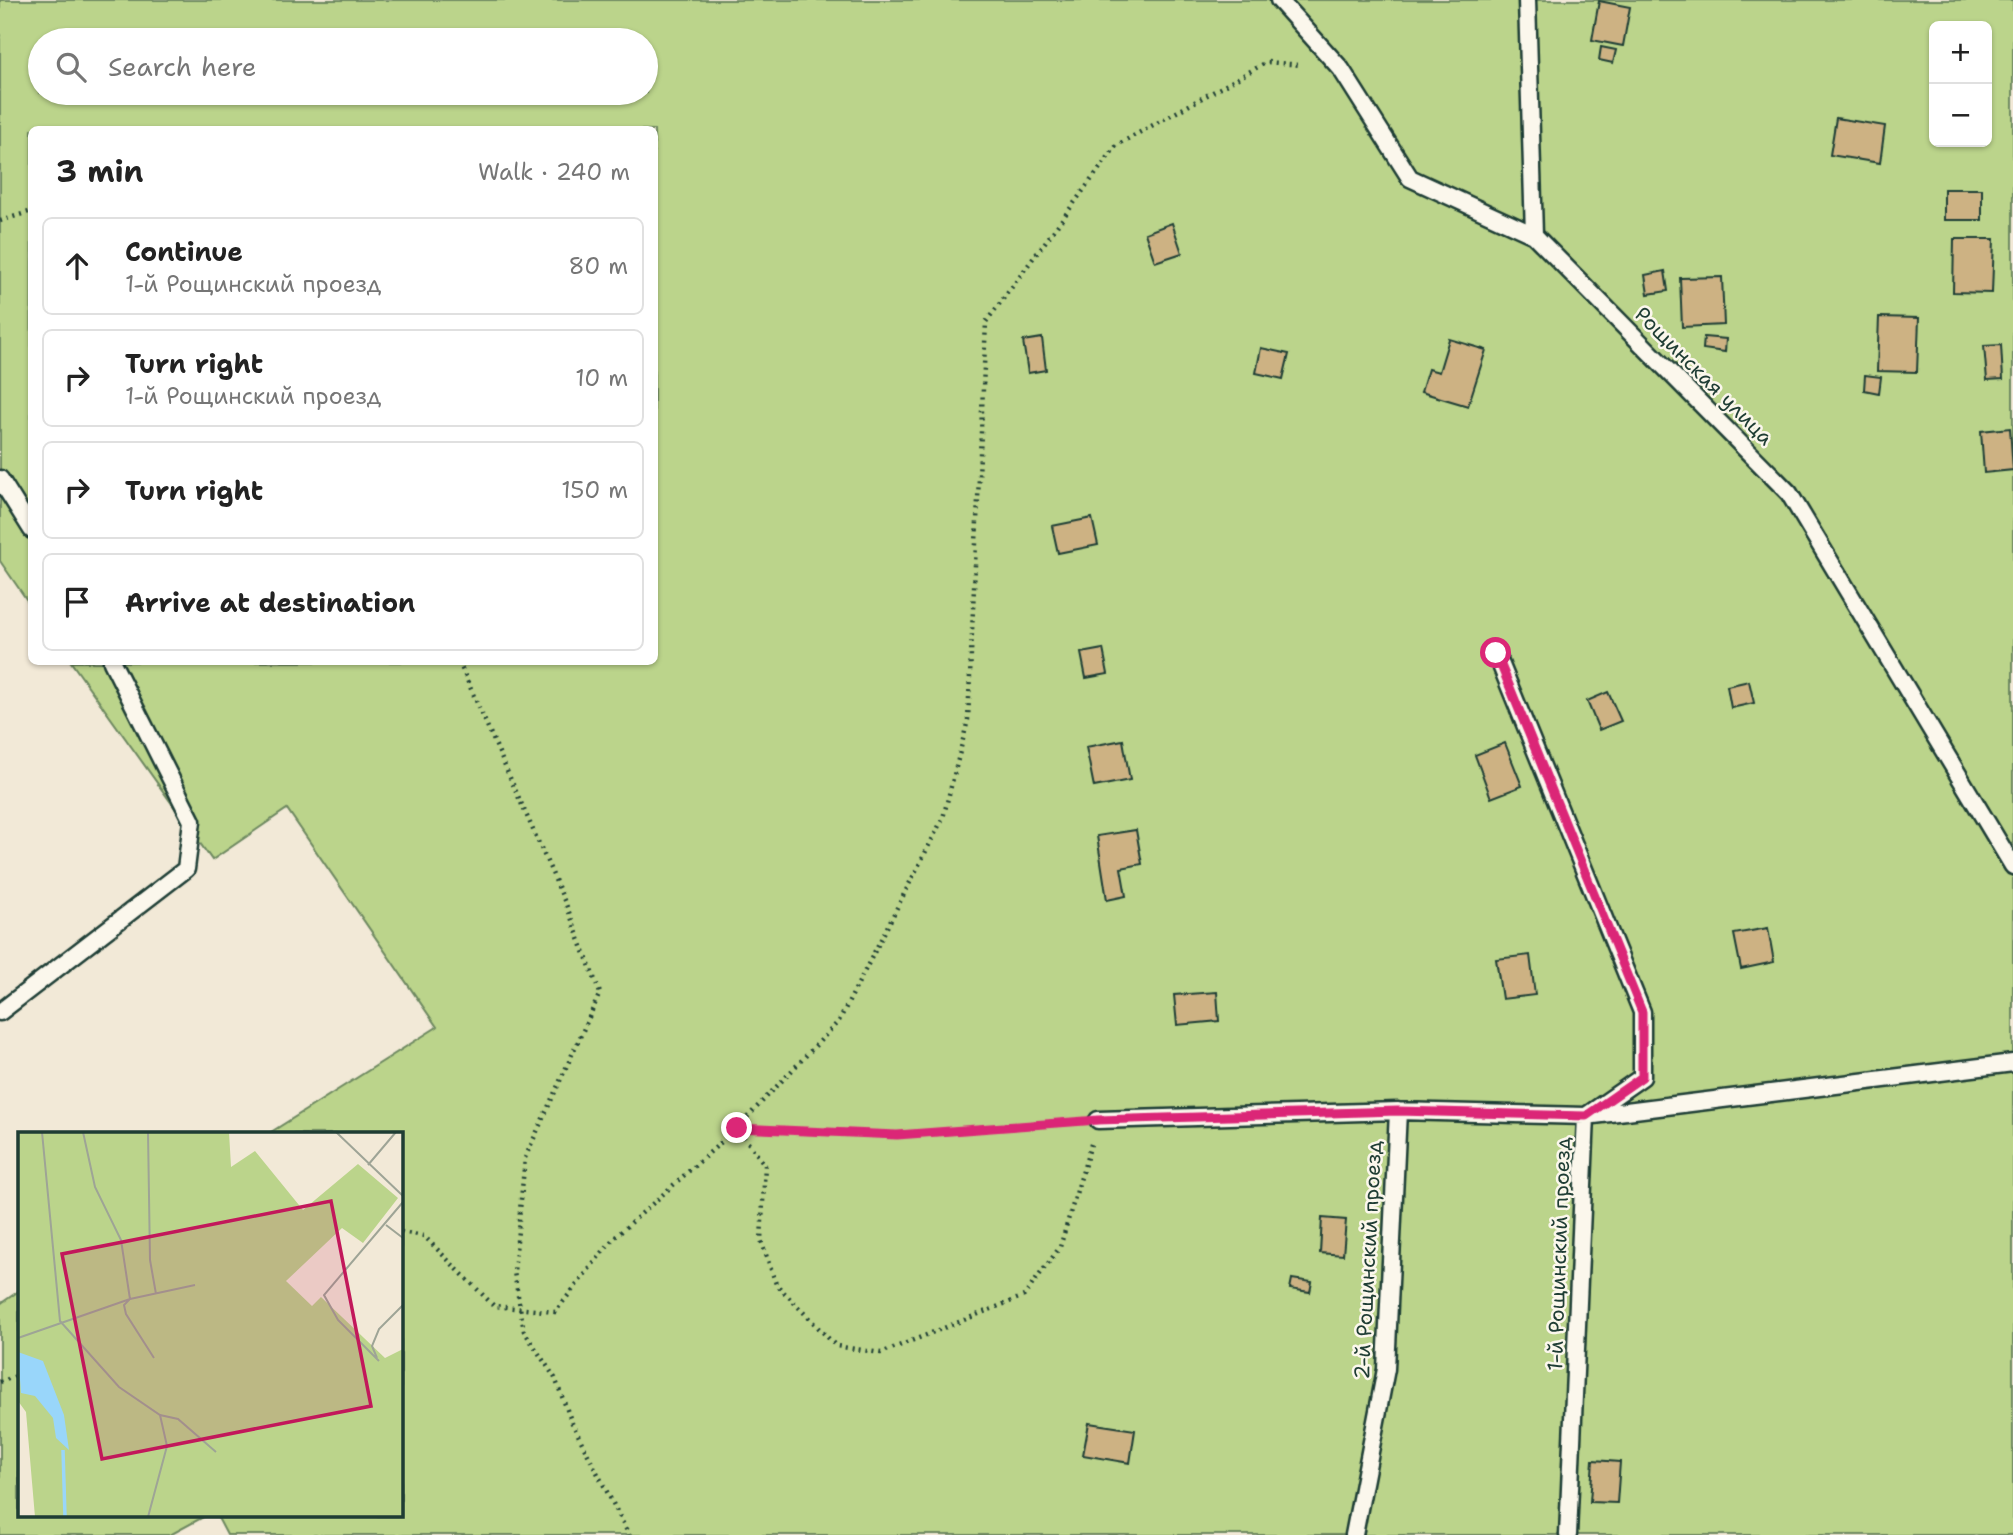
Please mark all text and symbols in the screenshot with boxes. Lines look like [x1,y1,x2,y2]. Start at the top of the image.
map controls [1929,21,1992,147]
button: + [1929,21,1992,84]
search box [28,28,658,105]
icon: search [52,48,90,86]
text: Search here [108,49,257,84]
button: − [1929,84,1992,147]
text: 3 min [56,151,143,192]
text: Walk · 240 m [478,157,630,187]
text: Continue [125,234,243,269]
icon: ahead [58,247,96,285]
text: 80 m [569,251,628,281]
text: 1-й Рощинский проезд [125,269,381,299]
street label: Рощинская улица [1629,301,1779,451]
text: Turn right [125,346,263,381]
icon: right [58,359,96,397]
text: 10 m [575,363,628,393]
text: 1-й Рощинский проезд [125,381,381,411]
icon: right [58,471,96,509]
text: Turn right [125,473,263,508]
text: 150 m [561,475,628,505]
icon: arrive [58,583,96,621]
text: Arrive at destination [125,585,415,620]
route start [1480,637,1511,668]
route end [721,1112,752,1143]
inset map [18,1132,402,1518]
street label: 1-й Рощинский проезд [1541,1137,1577,1371]
street label: 2-й Рощинский проезд [1348,1140,1388,1380]

